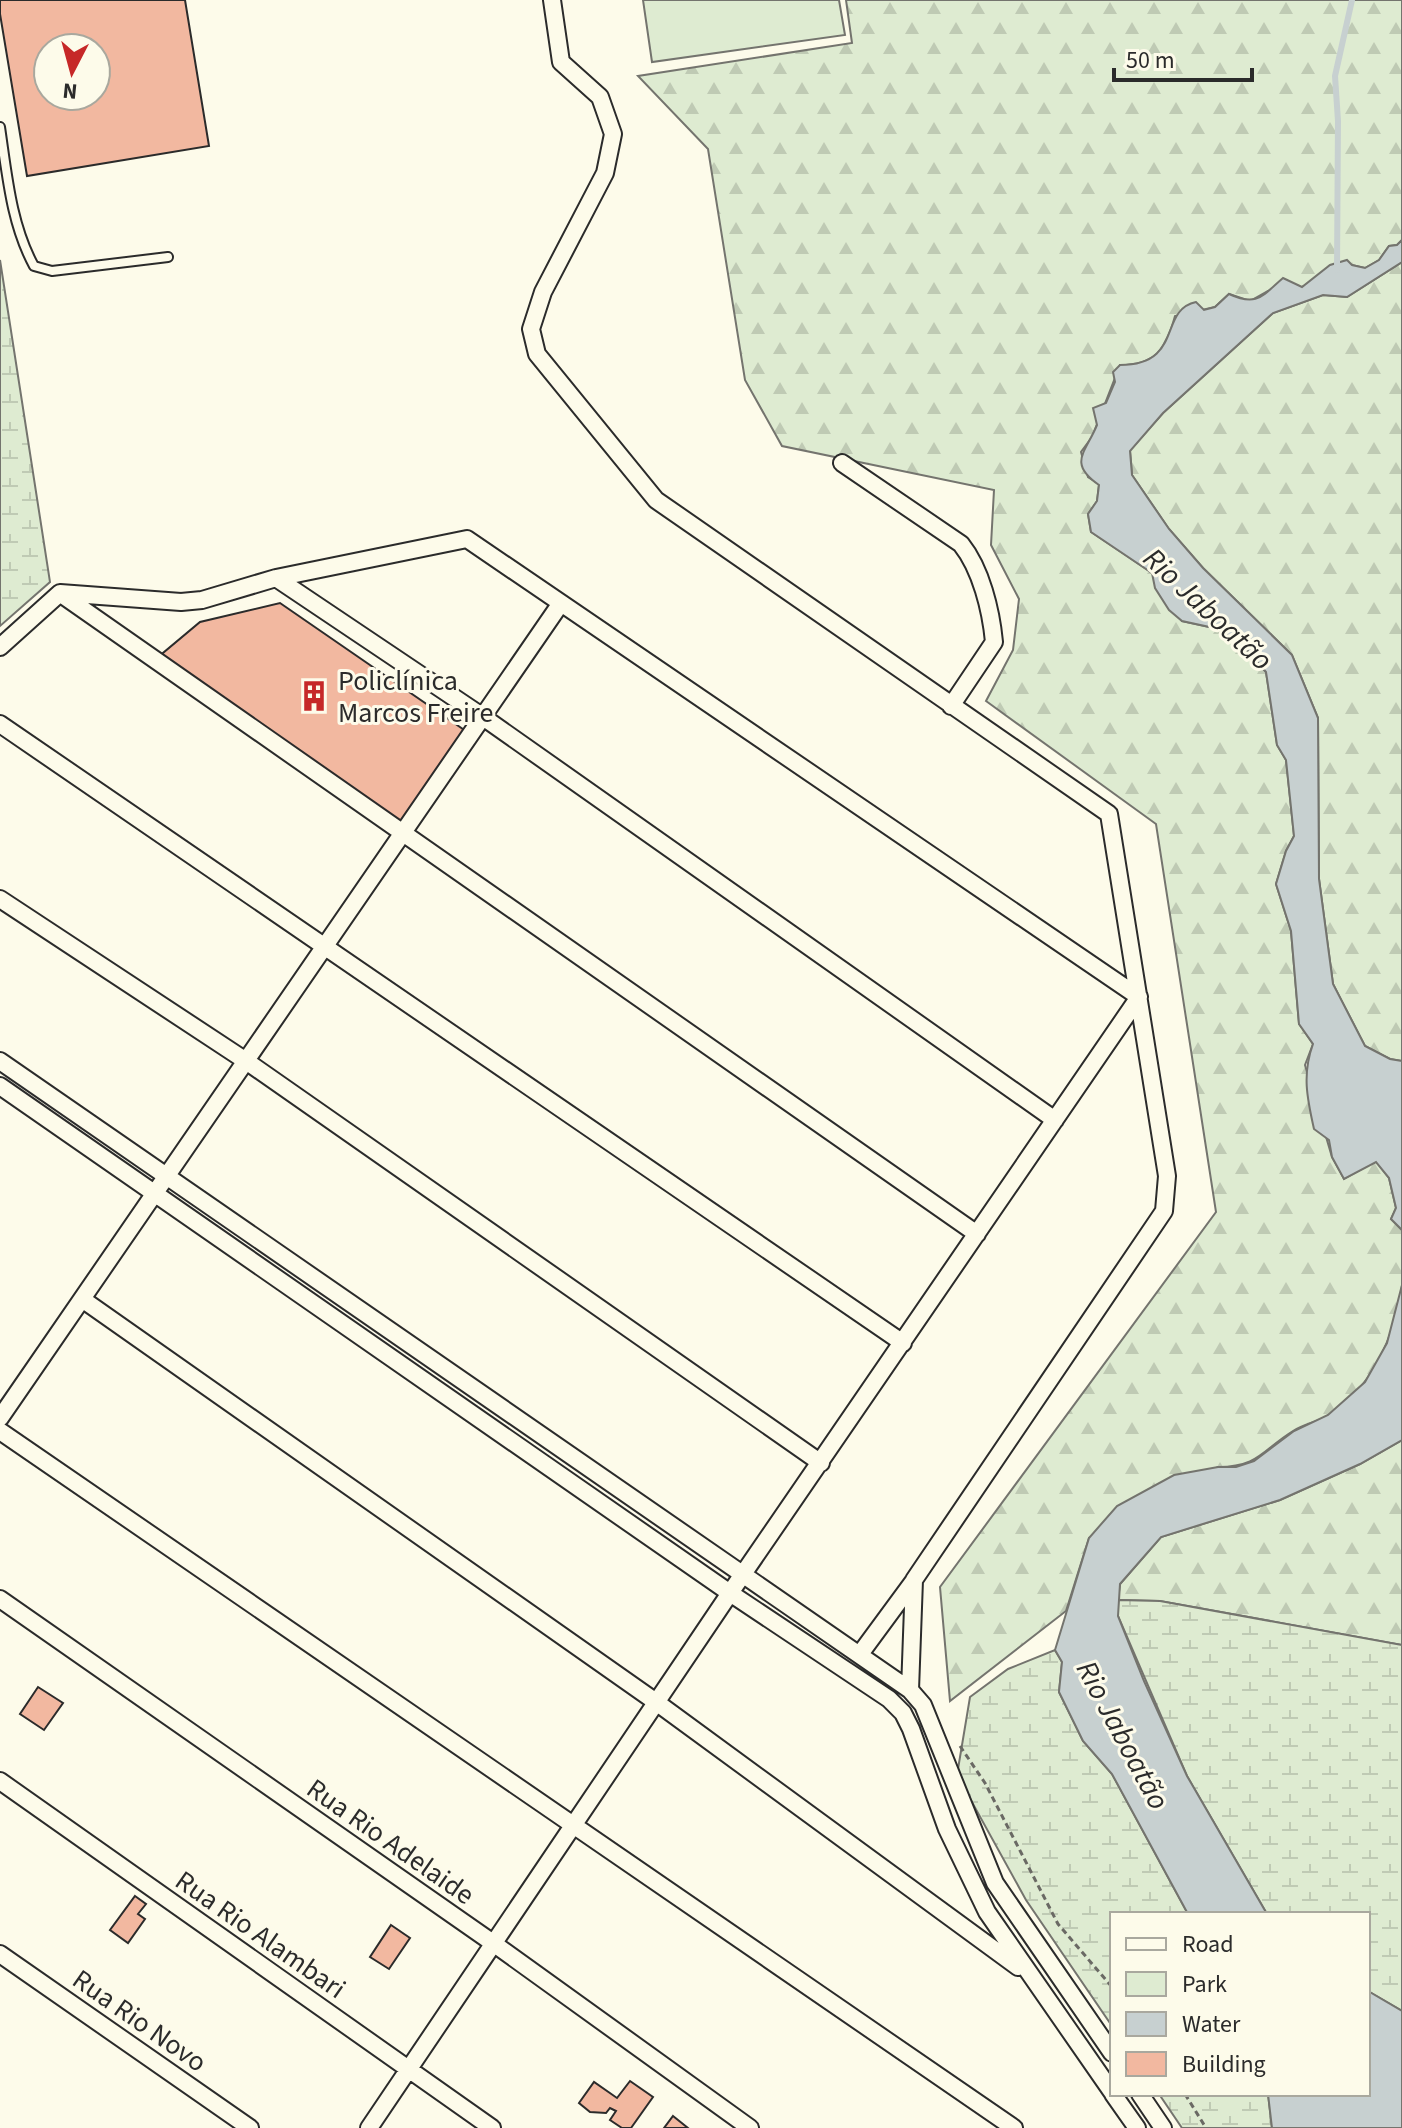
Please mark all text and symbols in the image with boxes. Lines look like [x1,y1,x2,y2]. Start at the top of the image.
north arrow [32,32,112,112]
scale bar [1114,32,1252,82]
text: 50 m [1126,43,1175,78]
text: N [61,74,79,108]
water label: Rio Jaboatão [1133,538,1282,681]
place label: Policlínica Marcos Freire [338,661,493,733]
building icon: Policlínica Marcos Freire [297,679,331,713]
water label: Rio Jaboatão [1065,1653,1180,1817]
street label: Rua Rio Adelaide [298,1769,482,1915]
street label: Rua Rio Alambari [167,1861,354,2009]
legend [1110,1912,1370,2096]
text: Road [1182,1927,1234,1962]
street label: Rua Rio Novo [64,1960,215,2082]
text: Park [1182,1967,1227,2002]
text: Water [1182,2007,1241,2042]
text: Building [1182,2047,1266,2082]

